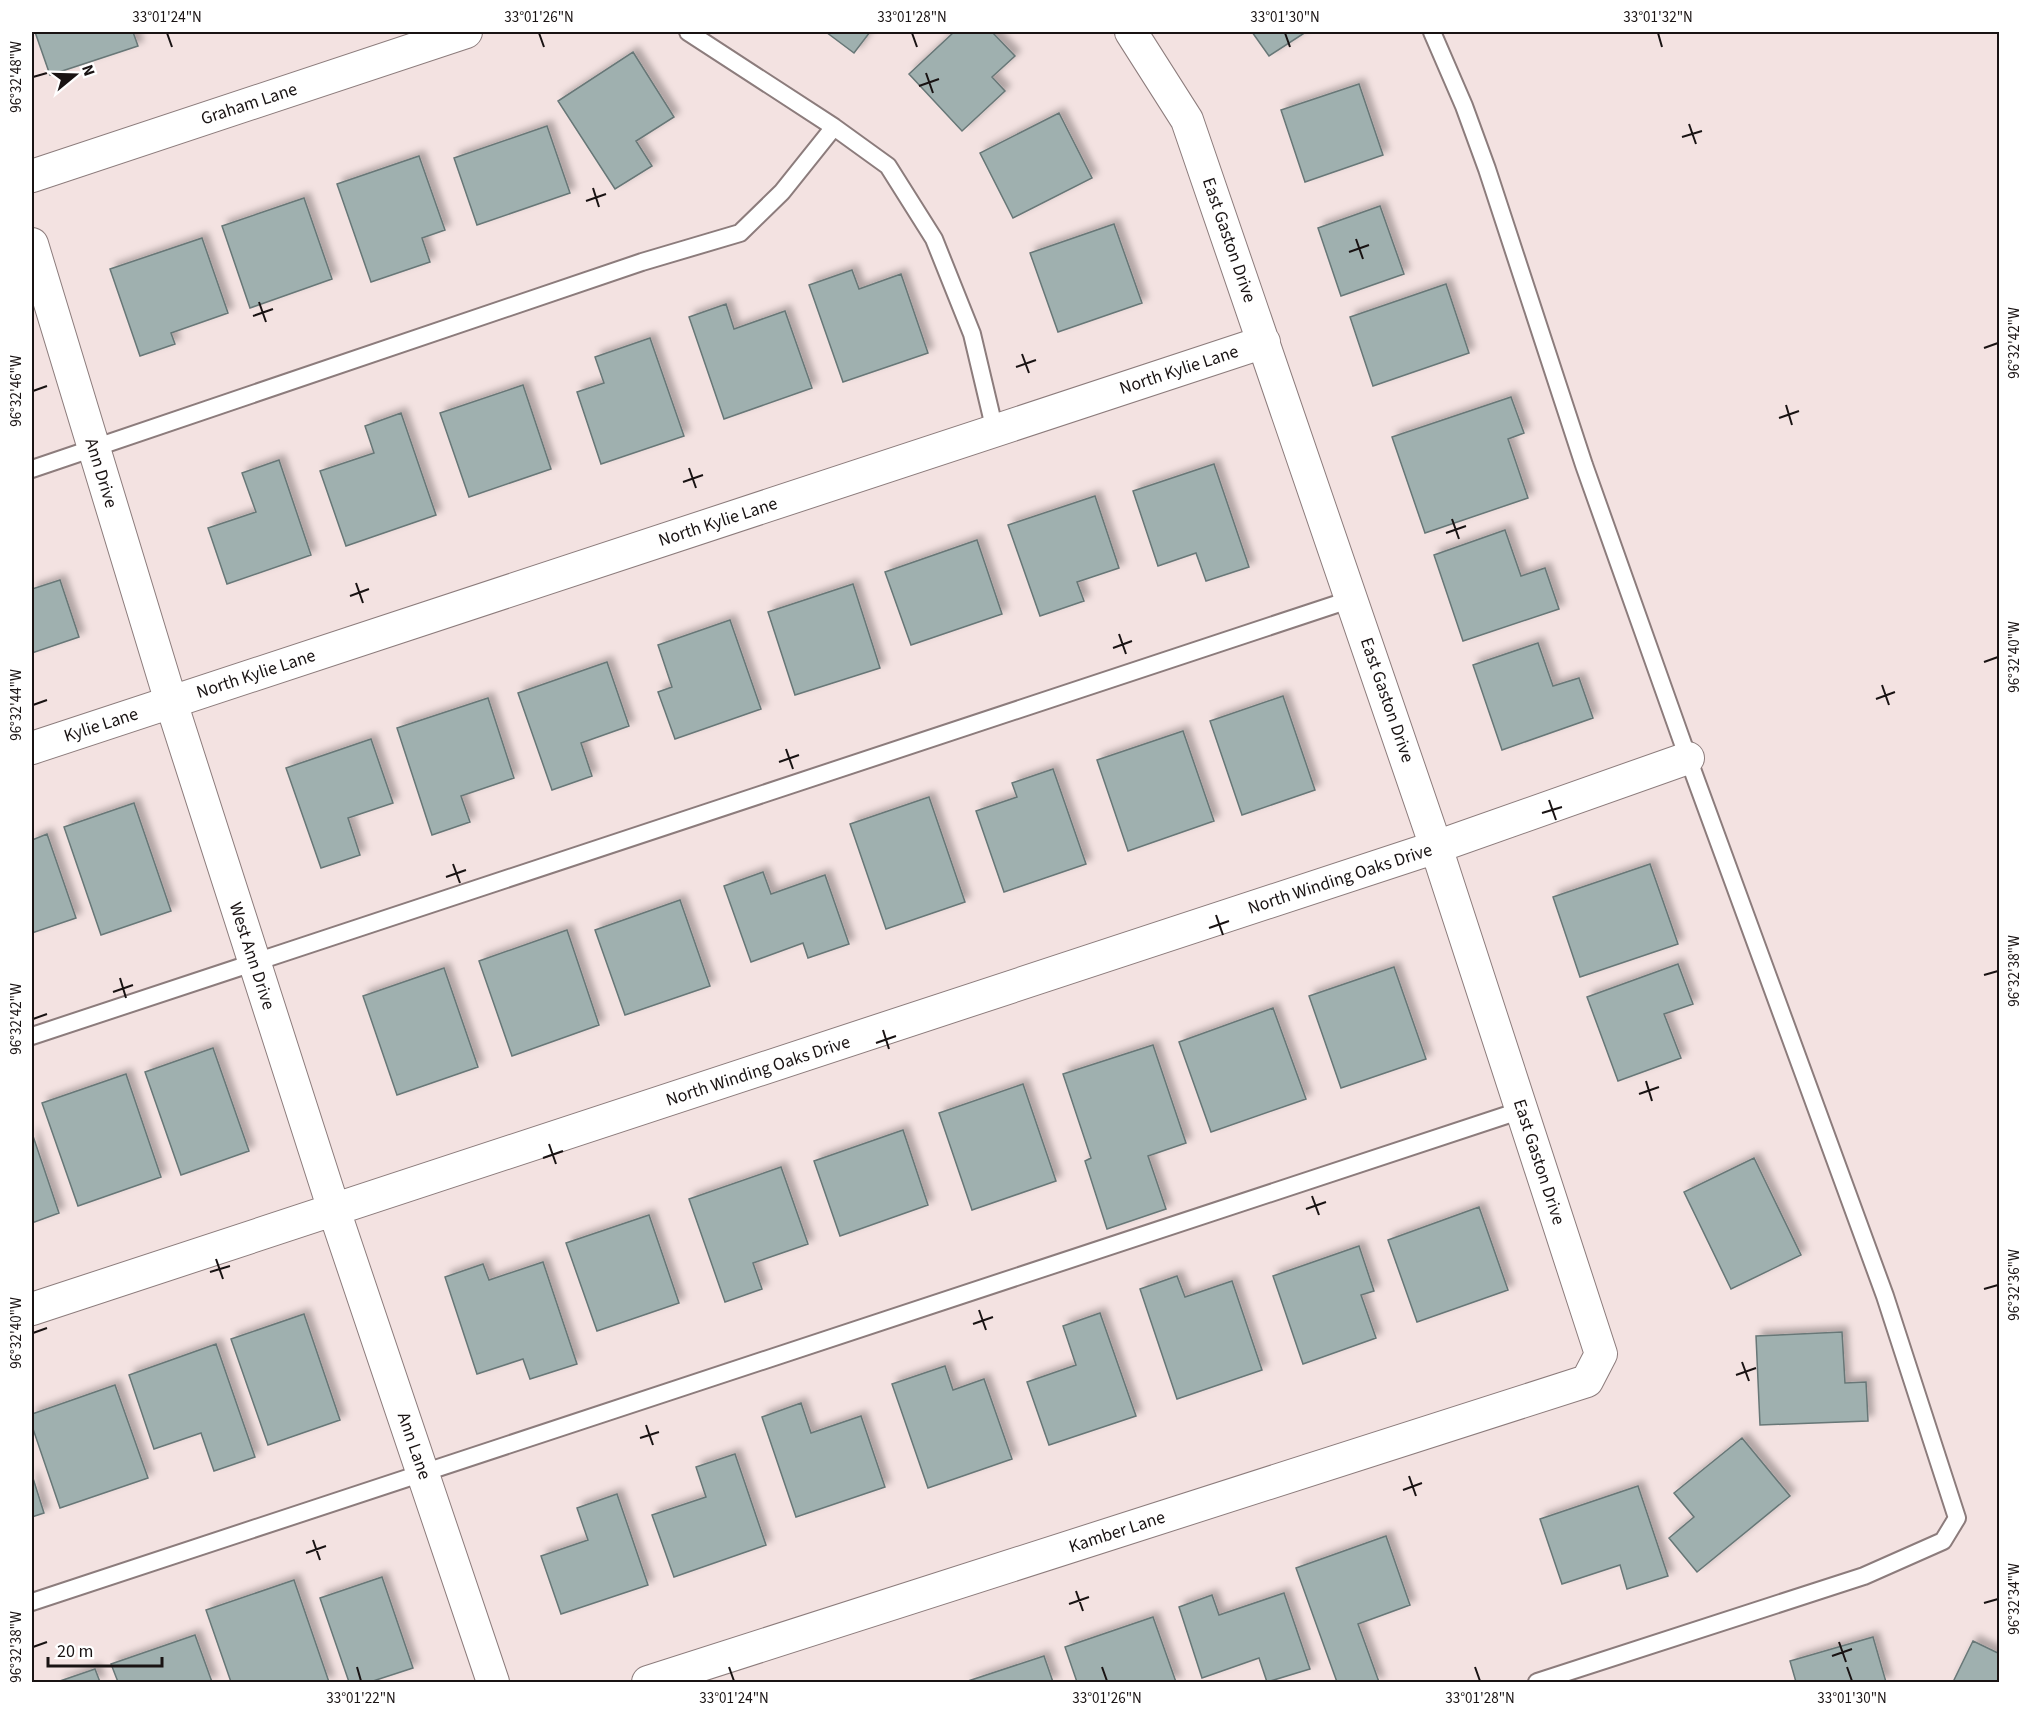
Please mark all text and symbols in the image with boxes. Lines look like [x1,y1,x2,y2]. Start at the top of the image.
text: 33°01'24"N [132,7,202,28]
text: 33°01'26"N [504,7,574,28]
text: 33°01'28"N [877,7,947,28]
text: 33°01'30"N [1250,7,1320,28]
text: 33°01'32"N [1623,7,1693,28]
text: 96°32'48"W [6,41,27,113]
north arrow [45,45,105,105]
text: N [76,62,100,79]
street label: Graham Lane [198,77,300,131]
street label: East Gaston Drive [1196,174,1262,306]
text: 96°32'42"W [2004,307,2025,379]
street label: North Kylie Lane [1116,339,1242,401]
text: 96°32'46"W [6,355,27,427]
street label: Ann Drive [79,435,124,511]
street label: North Kylie Lane [655,491,781,553]
text: 96°32'40"W [2004,621,2025,693]
street label: East Gaston Drive [1354,634,1420,766]
street label: North Kylie Lane [193,643,319,705]
text: 96°32'44"W [6,669,27,741]
street label: Kylie Lane [61,701,141,749]
street label: North Winding Oaks Drive [1245,837,1435,921]
street label: West Ann Drive [223,899,281,1013]
text: 96°32'38"W [2004,935,2025,1007]
text: 96°32'42"W [6,983,27,1055]
street label: North Winding Oaks Drive [663,1029,853,1113]
street label: East Gaston Drive [1507,1096,1571,1228]
text: 96°32'36"W [2004,1249,2025,1321]
text: 96°32'40"W [6,1297,27,1369]
street label: Ann Lane [391,1409,437,1483]
street label: Kamber Lane [1066,1505,1168,1559]
text: 96°32'34"W [2004,1563,2025,1635]
text: 96°32'38"W [6,1611,27,1683]
scale bar [48,1630,162,1668]
text: 20 m [57,1639,93,1664]
text: 33°01'22"N [326,1688,396,1709]
text: 33°01'24"N [699,1688,769,1709]
text: 33°01'26"N [1072,1688,1142,1709]
text: 33°01'28"N [1445,1688,1515,1709]
text: 33°01'30"N [1817,1688,1887,1709]

